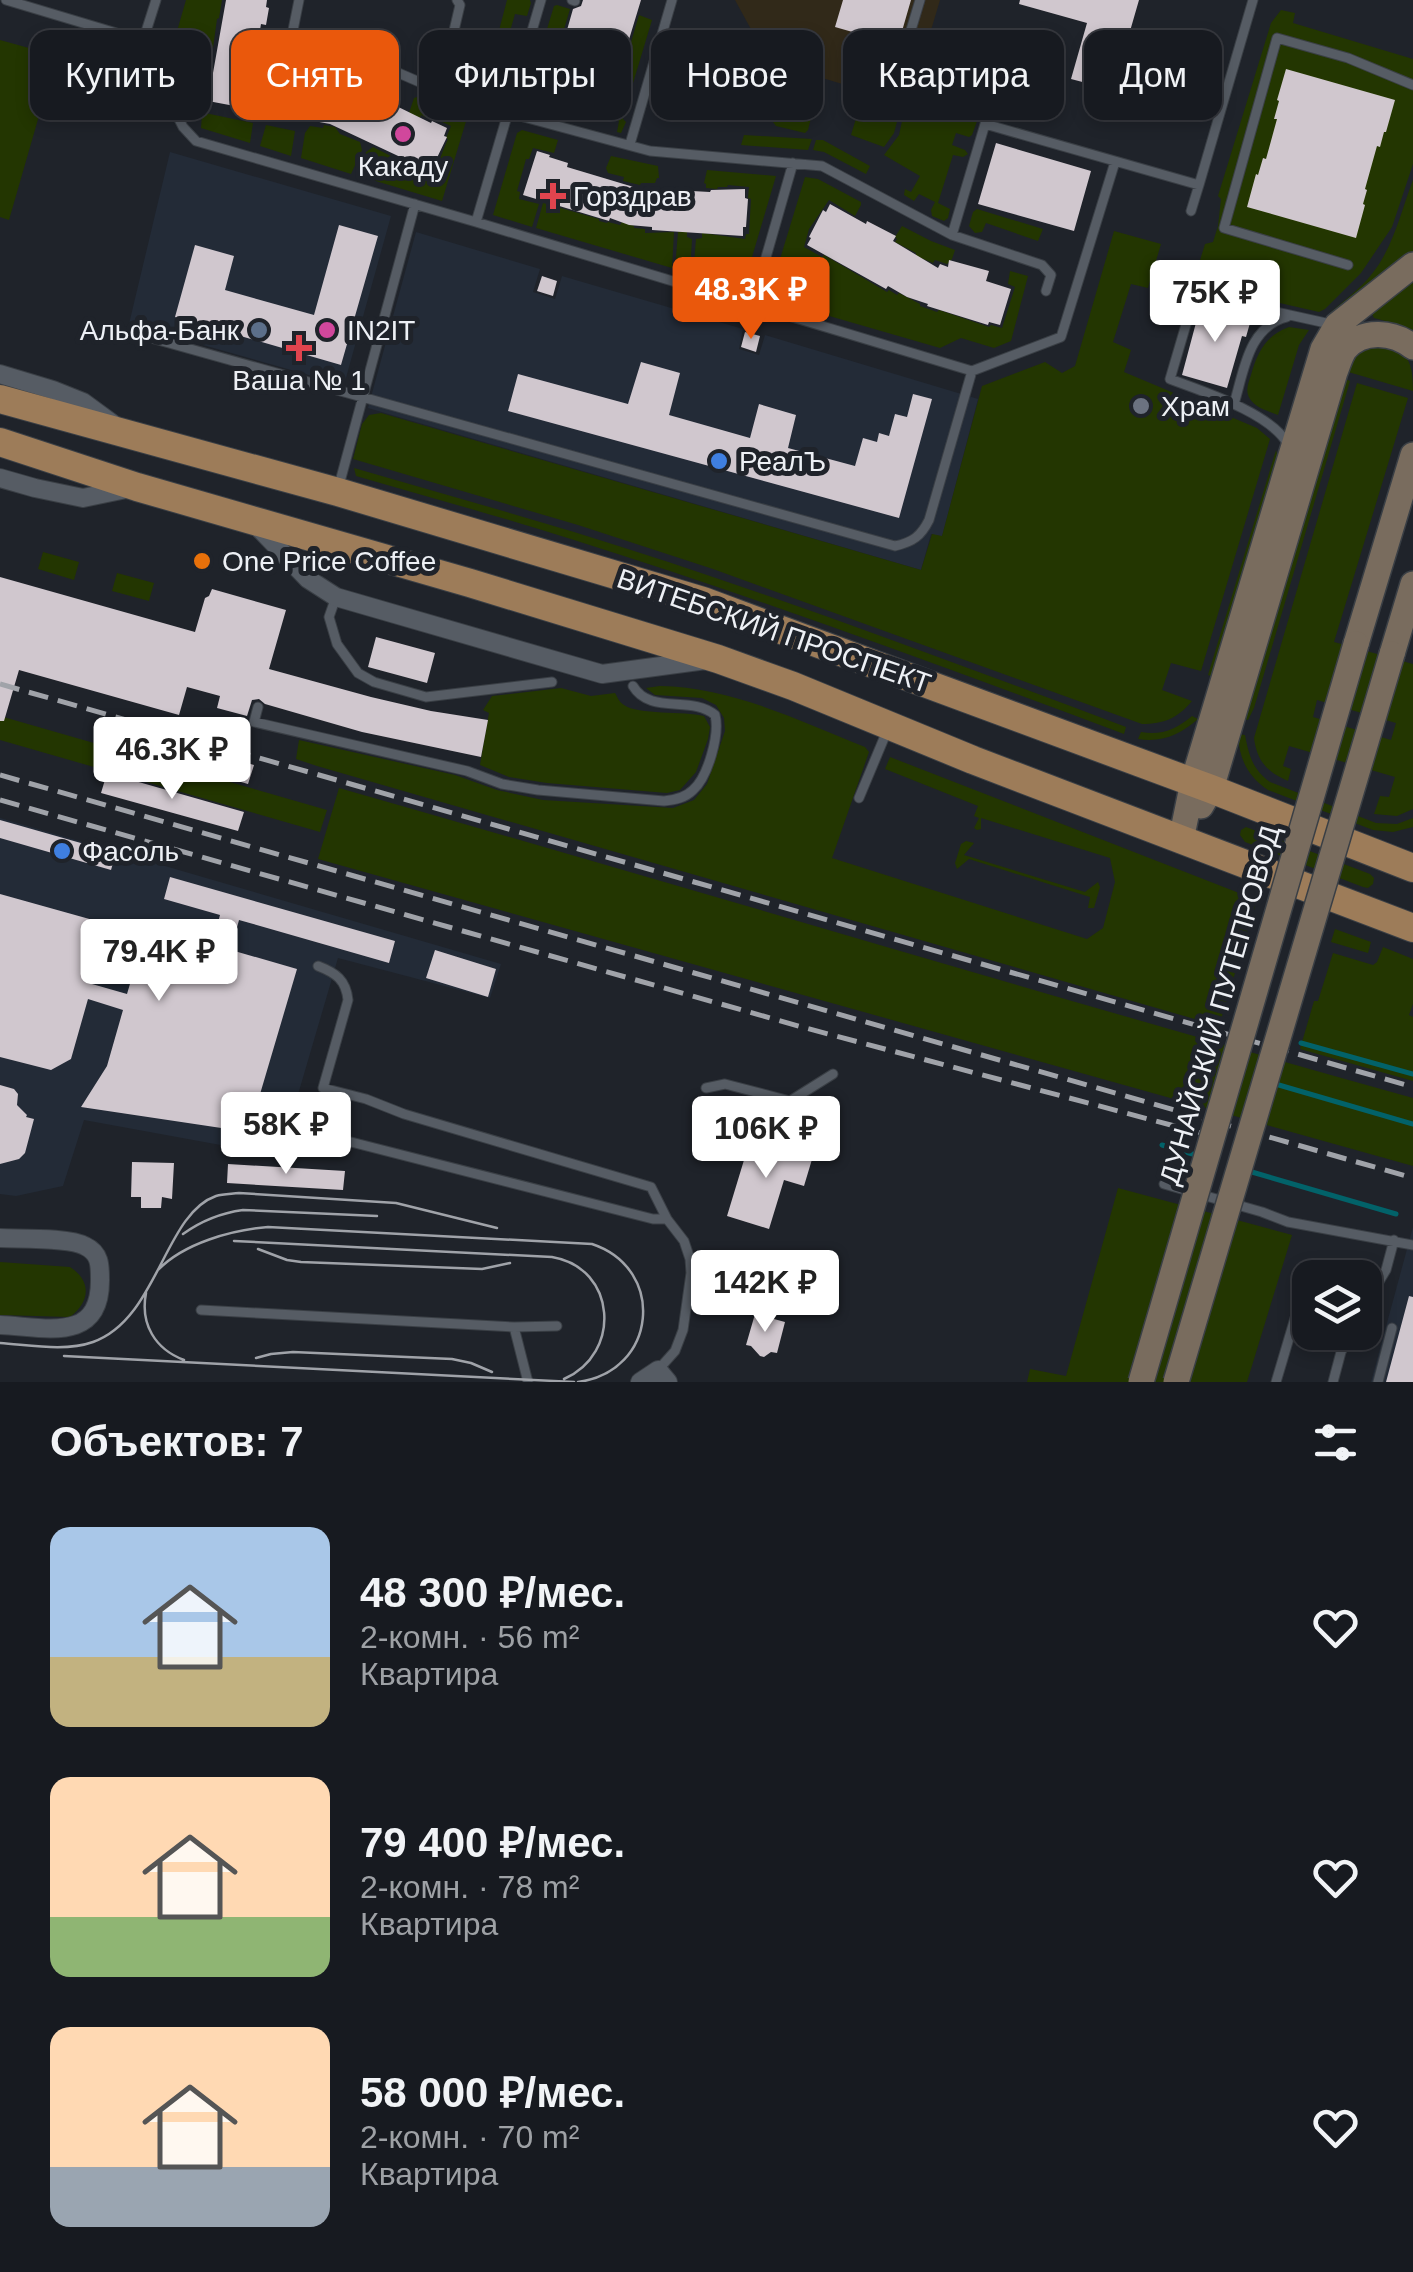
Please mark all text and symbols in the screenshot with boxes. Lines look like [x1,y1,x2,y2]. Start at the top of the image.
chip: Купить [30,30,211,120]
chip: Снять [231,30,399,120]
chip: Фильтры [419,30,631,120]
chip: Новое [651,30,823,120]
chip: Квартира [843,30,1064,120]
chip: Дом [1084,30,1222,120]
marker: Какаду [392,123,414,145]
place label: Какаду [358,151,448,182]
place label: Горздрав [573,181,692,212]
marker: Горздрав [542,185,564,207]
pin: 48.3K ₽ [659,257,843,342]
pin: 75K ₽ [1145,260,1285,345]
text: 48.3K ₽ [695,271,807,307]
text: 75K ₽ [1172,274,1258,310]
place label: Альфа-Банк [80,315,240,346]
place label: IN2IT [347,315,415,346]
marker: Альфа-Банк [248,319,270,341]
marker: IN2IT [316,319,338,341]
marker: Ваша № 1 [288,337,310,359]
place label: Ваша № 1 [232,365,366,396]
place label: Храм [1161,391,1230,422]
marker: Храм [1130,395,1152,417]
place label: РеалЪ [739,446,826,477]
marker: РеалЪ [708,450,730,472]
place label: One Price Coffee [222,546,436,577]
marker: One Price Coffee [191,550,213,572]
street label: ВИТЕБСКИЙ ПРОСПЕКТ [613,563,935,699]
pin: 46.3K ₽ [80,717,264,802]
text: 46.3K ₽ [116,731,228,767]
street label: ДУНАЙСКИЙ ПУТЕПРОВОД [1154,822,1286,1188]
place label: Фасоль [82,836,179,867]
marker: Фасоль [51,840,73,862]
pin: 79.4K ₽ [67,919,251,1004]
text: 79.4K ₽ [103,933,215,969]
pin: 58K ₽ [216,1092,356,1177]
pin: 106K ₽ [685,1096,847,1181]
text: 58K ₽ [243,1106,329,1142]
text: 106K ₽ [714,1110,818,1146]
pin: 142K ₽ [684,1250,846,1335]
map controls [1292,1260,1382,1350]
button: layers [1292,1260,1382,1350]
text: 142K ₽ [713,1264,817,1300]
icon: filters [1308,1415,1363,1470]
text: Объектов: 7 [50,1418,304,1465]
icon: home [130,1567,250,1687]
text: 48 300 ₽/мес. [360,1569,625,1616]
icon: heart [1308,1600,1363,1655]
text: 2-комн. · 56 m² [360,1619,579,1655]
text: Квартира [360,1656,498,1692]
icon: home [130,1817,250,1937]
text: 79 400 ₽/мес. [360,1819,625,1866]
icon: heart [1308,1850,1363,1905]
text: 2-комн. · 78 m² [360,1869,579,1905]
text: Квартира [360,1906,498,1942]
icon: home [130,2067,250,2187]
text: 58 000 ₽/мес. [360,2069,625,2116]
icon: heart [1308,2100,1363,2155]
text: 2-комн. · 70 m² [360,2119,579,2155]
text: Квартира [360,2156,498,2192]

